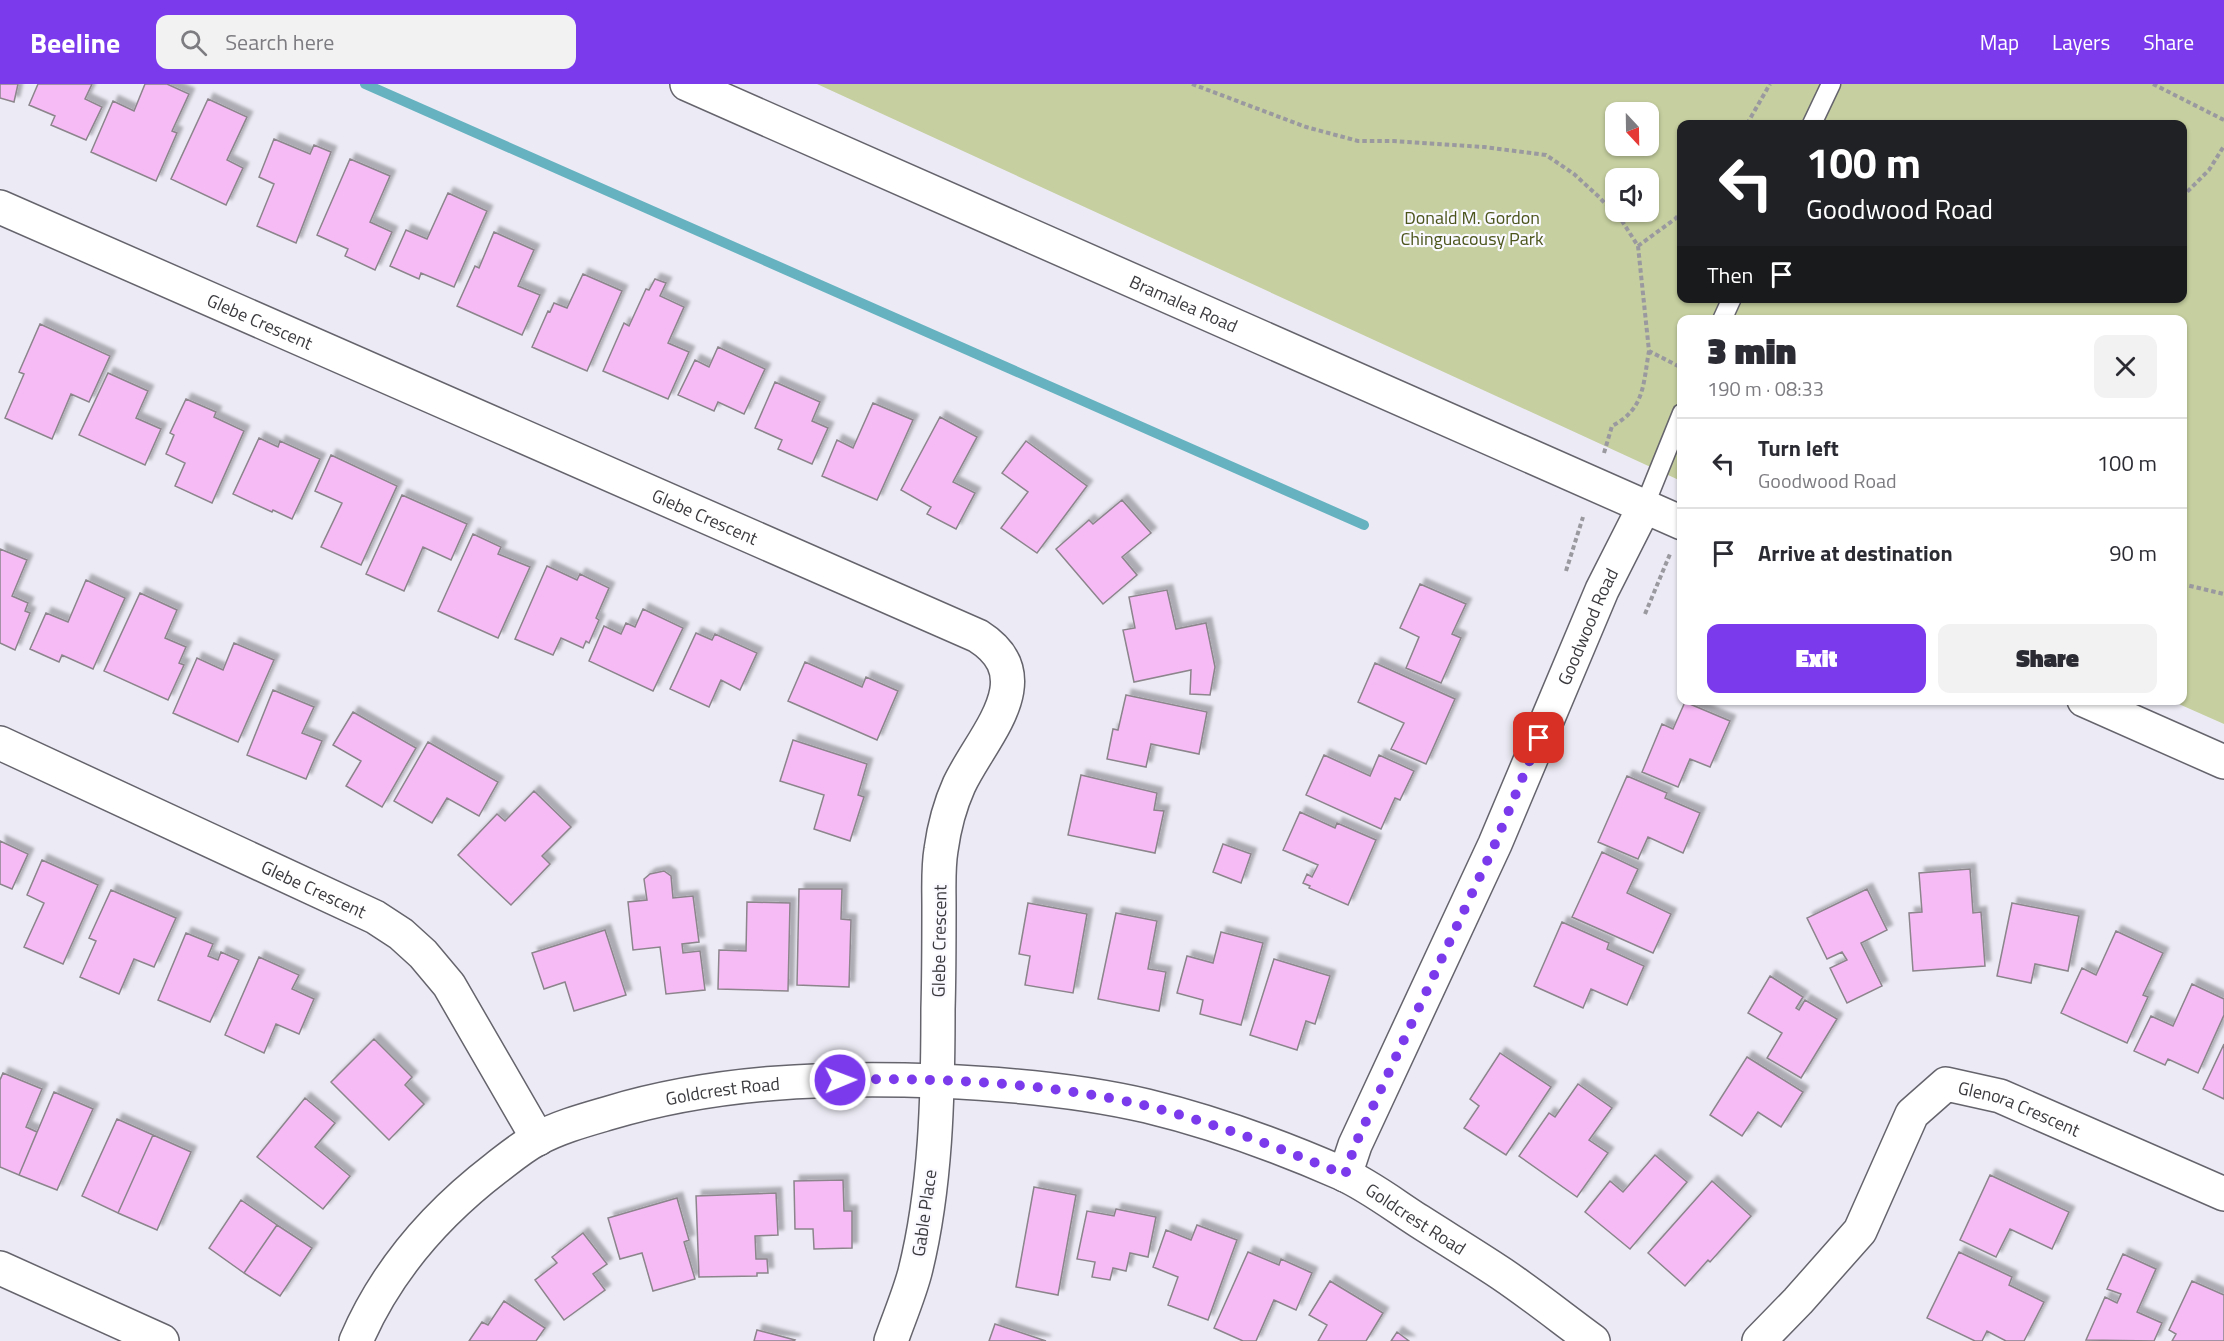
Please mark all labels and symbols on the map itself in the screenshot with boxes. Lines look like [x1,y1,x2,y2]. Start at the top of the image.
north arrow [1605,102,1659,156]
park label: Donald M. Gordon Chinguacousy Park [1400,204,1544,252]
street label: Bramalea Road [1125,267,1242,339]
street label: Glebe Crescent [203,286,318,356]
street label: Glebe Crescent [648,481,763,552]
street label: Goodwood Road [1550,563,1625,689]
pin [1513,712,1564,763]
street label: Glebe Crescent [257,853,371,925]
street label: Glebe Crescent [925,884,953,998]
position arrow [808,1048,872,1112]
street label: Goldcrest Road [663,1069,781,1112]
street label: Glenora Crescent [1956,1074,2085,1143]
street label: Gable Place [905,1168,943,1258]
street label: Goldcrest Road [1360,1176,1471,1261]

